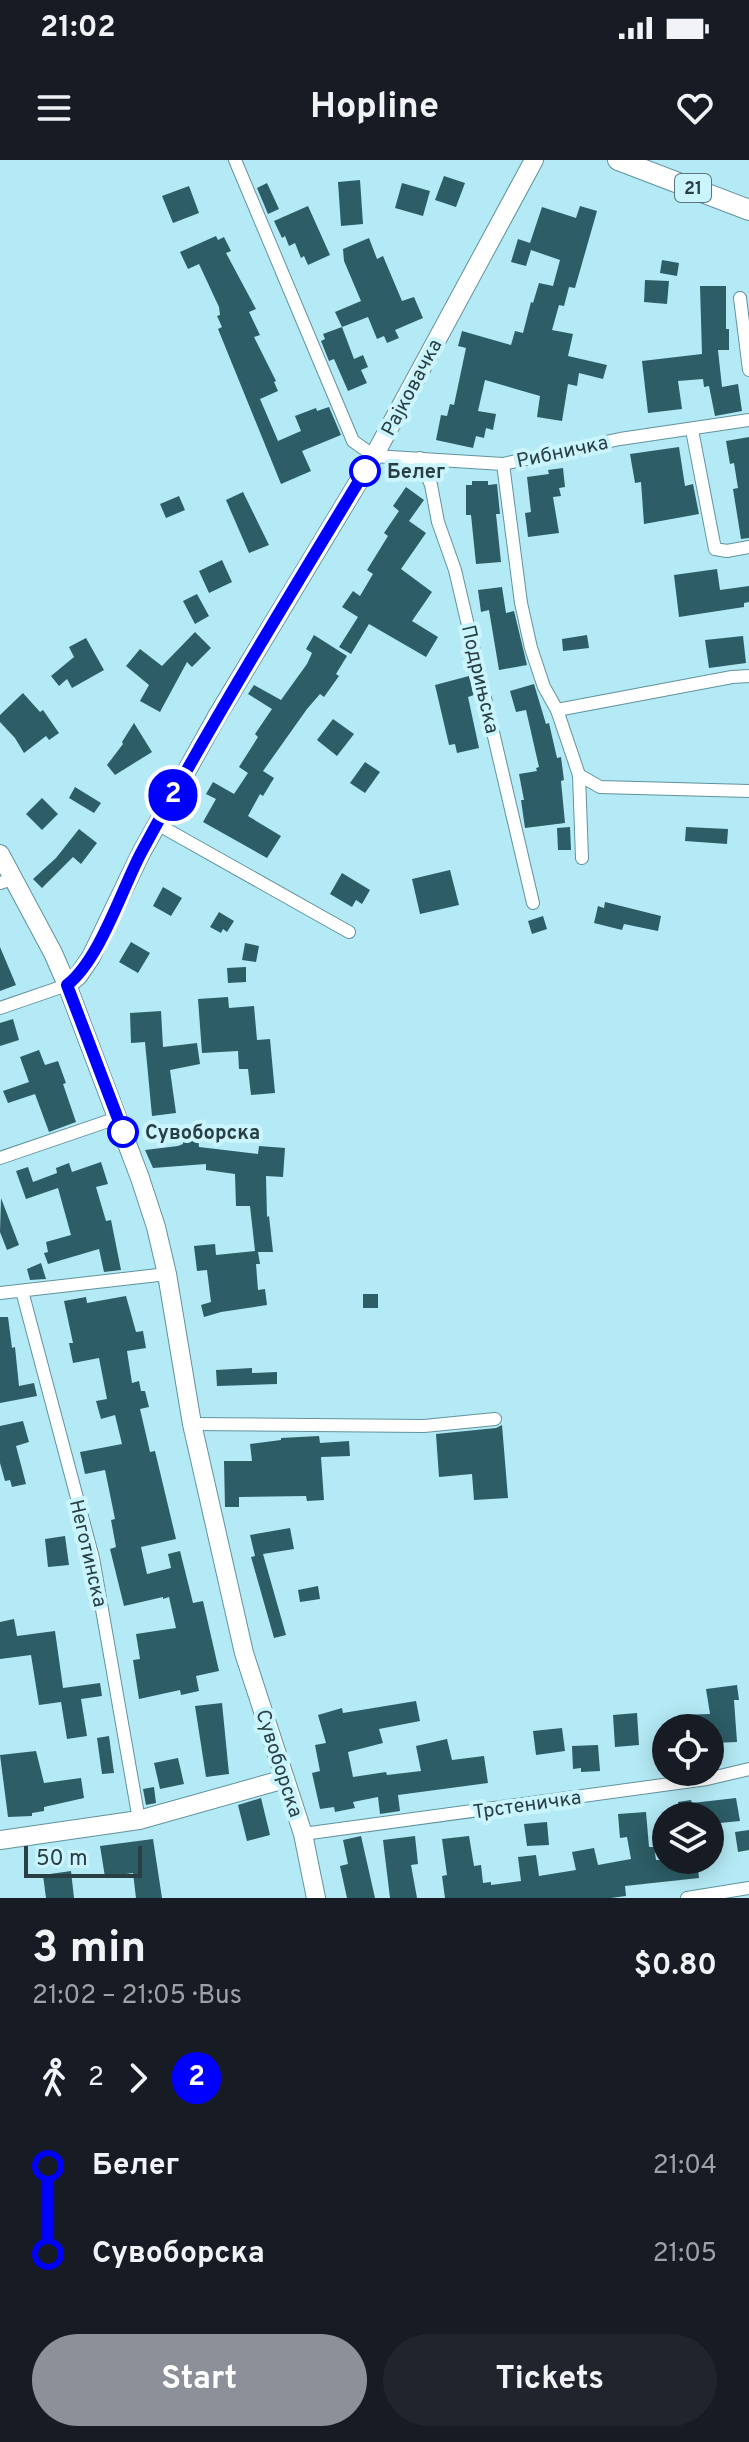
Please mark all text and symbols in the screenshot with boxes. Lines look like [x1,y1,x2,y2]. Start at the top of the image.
text: 21:02 [40,10,116,47]
text: Hopline [310,85,439,131]
icon: menu [32,86,76,130]
icon: heart [673,86,717,130]
road number: 21 [675,174,711,202]
street label: Рајковачка [376,335,449,441]
street label: Рибничка [514,431,611,475]
marker: Белег [350,456,380,486]
place label: Белег [387,460,445,486]
street label: Подрињска [454,623,504,736]
line badge: 2 [147,769,199,821]
text: 2 [164,777,182,813]
marker: Сувоборска [108,1117,138,1147]
place label: Сувоборска [145,1121,260,1147]
street label: Неготинска [62,1497,112,1610]
street label: Сувоборска [248,1706,308,1821]
map controls [652,1714,724,1874]
button: locate [652,1714,724,1786]
street label: Трстеничка [472,1786,583,1826]
button: layers [652,1802,724,1874]
scale bar [24,1842,142,1878]
text: 50 m [36,1846,88,1873]
text: 3 min [32,1922,146,1978]
text: $0.80 [634,1948,717,1985]
text: 21:02 – 21:05 · Bus [32,1980,242,2013]
icon: walk [32,2056,76,2100]
icon: forward [116,2056,160,2100]
text: 2 [188,2060,205,2096]
text: 2 [88,2062,104,2095]
text: Белег [92,2148,179,2185]
text: 21:04 [653,2150,717,2183]
text: Сувоборска [92,2236,265,2273]
text: 21:05 [653,2238,717,2271]
button: Start [32,2334,367,2426]
button: Tickets [383,2334,717,2426]

